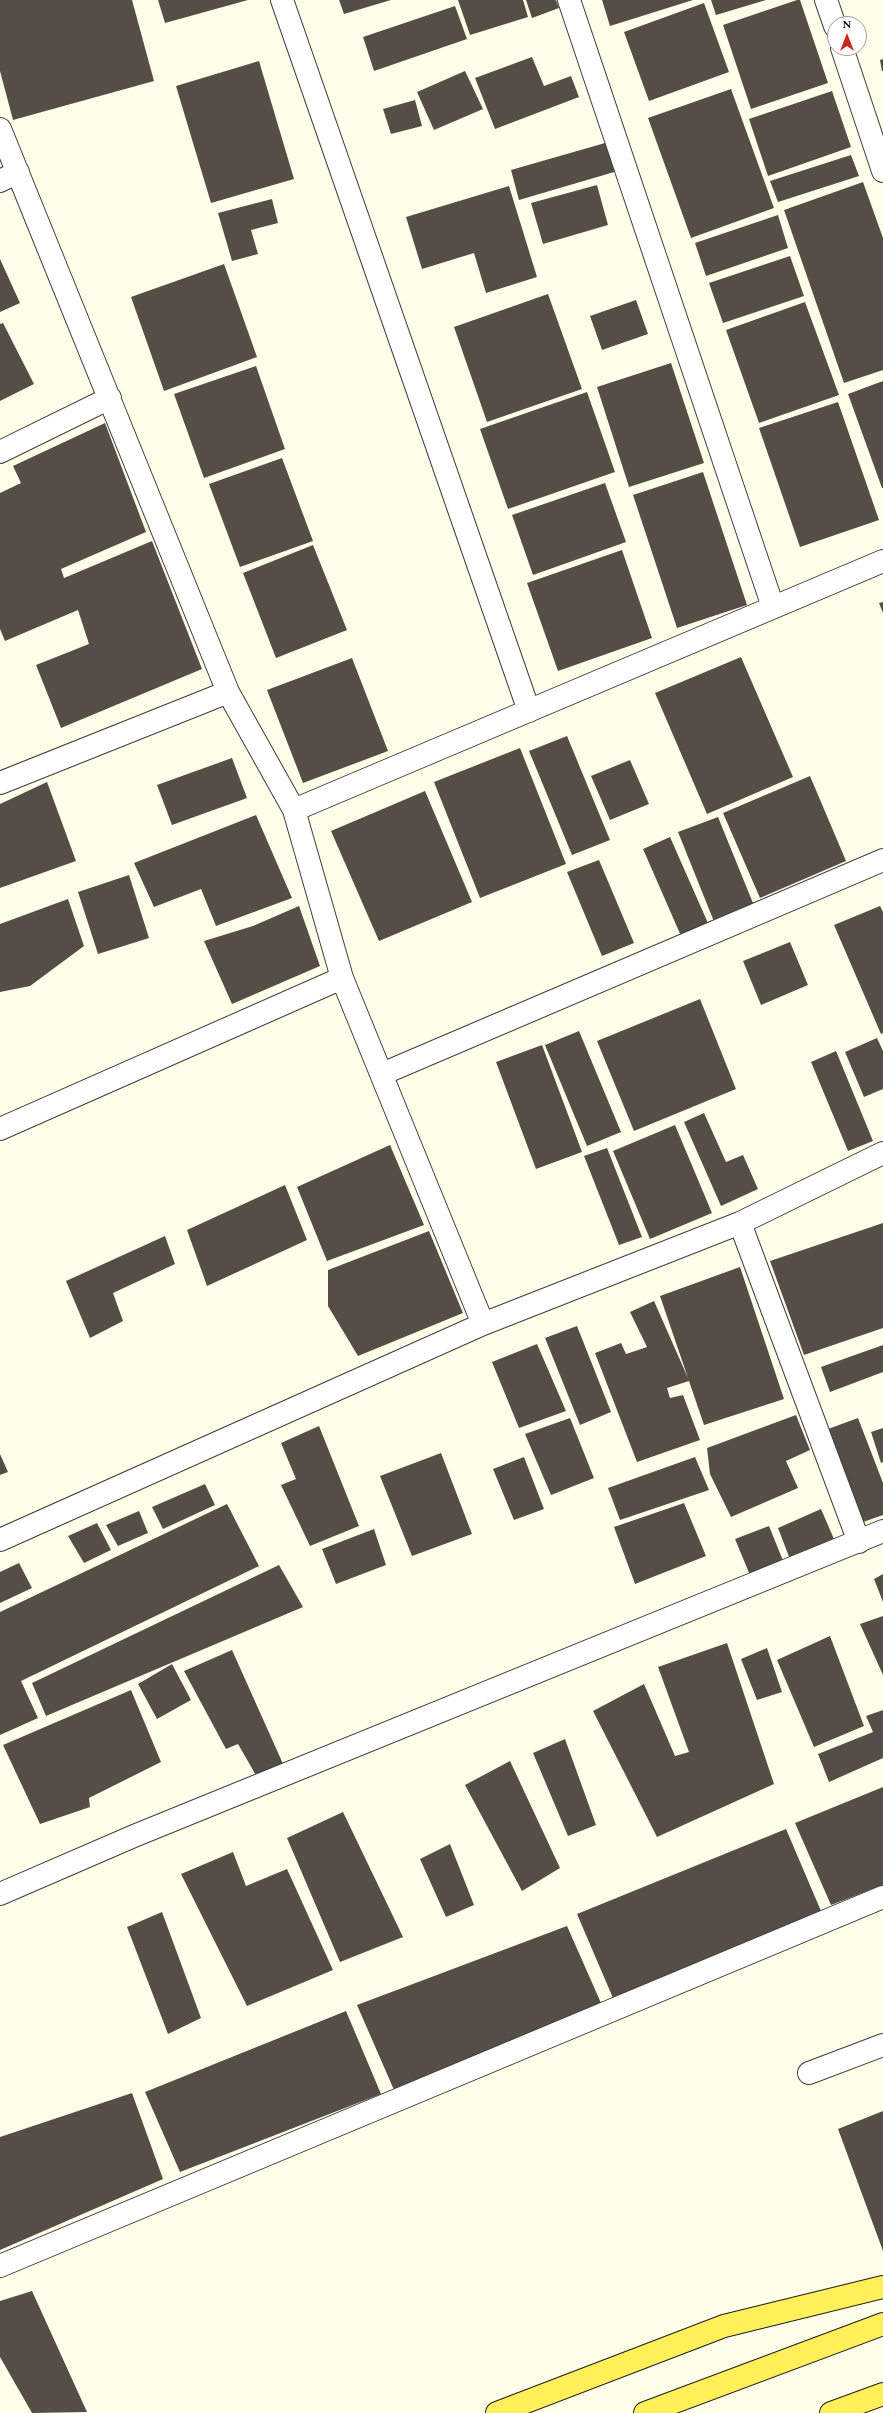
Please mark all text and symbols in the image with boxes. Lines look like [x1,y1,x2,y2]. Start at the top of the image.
north arrow [827,16,867,56]
text: N [843,16,851,33]

